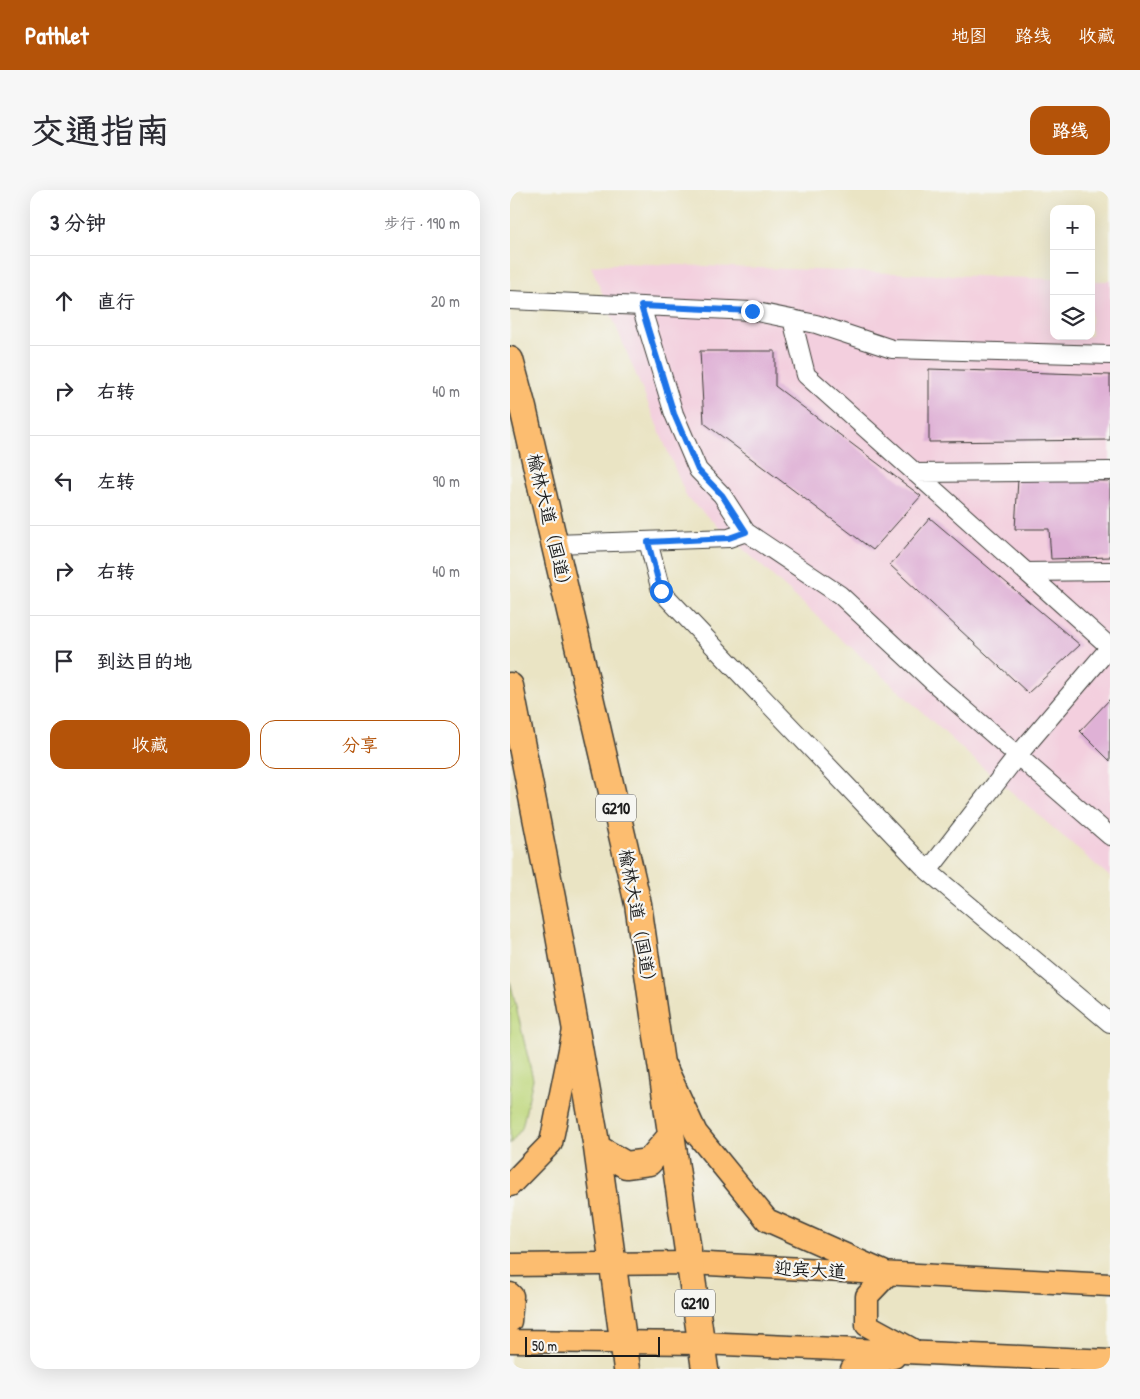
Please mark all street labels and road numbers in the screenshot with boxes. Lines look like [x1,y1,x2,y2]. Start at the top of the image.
street label: 榆林大道（国道） [522,451,579,597]
road number: G210 [596,794,636,822]
street label: 榆林大道（国道） [614,847,663,993]
street label: 迎宾大道 [773,1255,847,1284]
road number: G210 [675,1290,715,1316]

